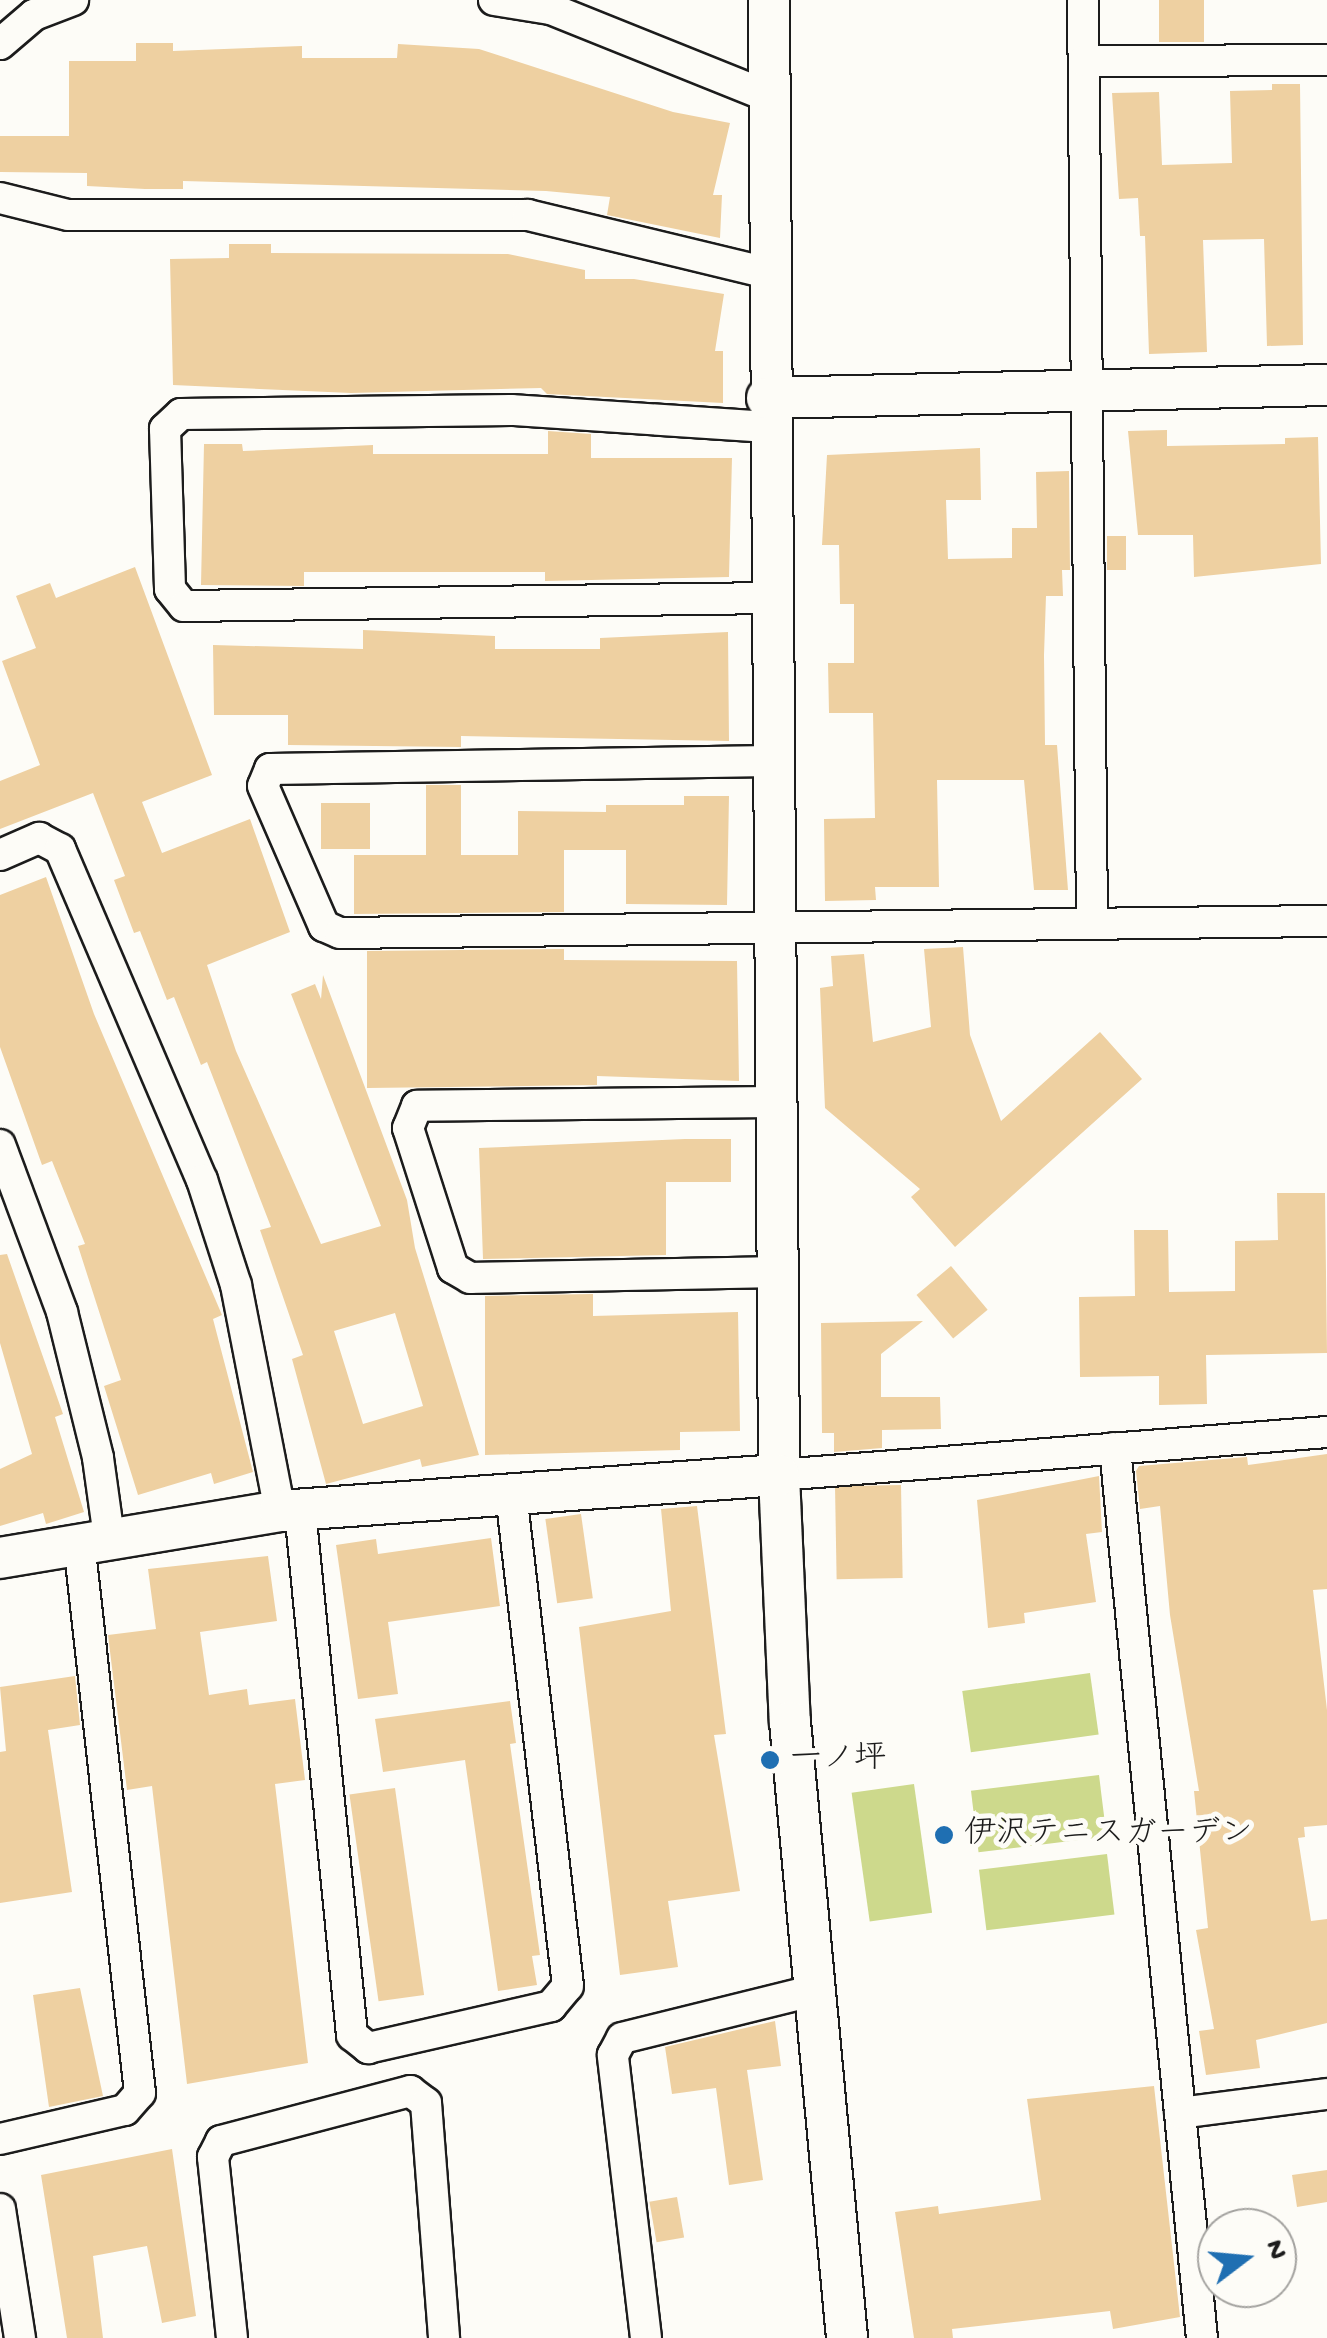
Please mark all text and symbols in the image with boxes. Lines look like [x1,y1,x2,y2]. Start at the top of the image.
place label: 一ノ坪 [790,1741,886,1779]
marker: 一ノ坪 [759,1749,781,1771]
place label: 伊沢テニスガーデン [964,1816,1252,1854]
marker: 伊沢テニスガーデン [933,1824,955,1846]
north arrow [1197,2208,1297,2308]
text: N [1256,2237,1293,2263]

